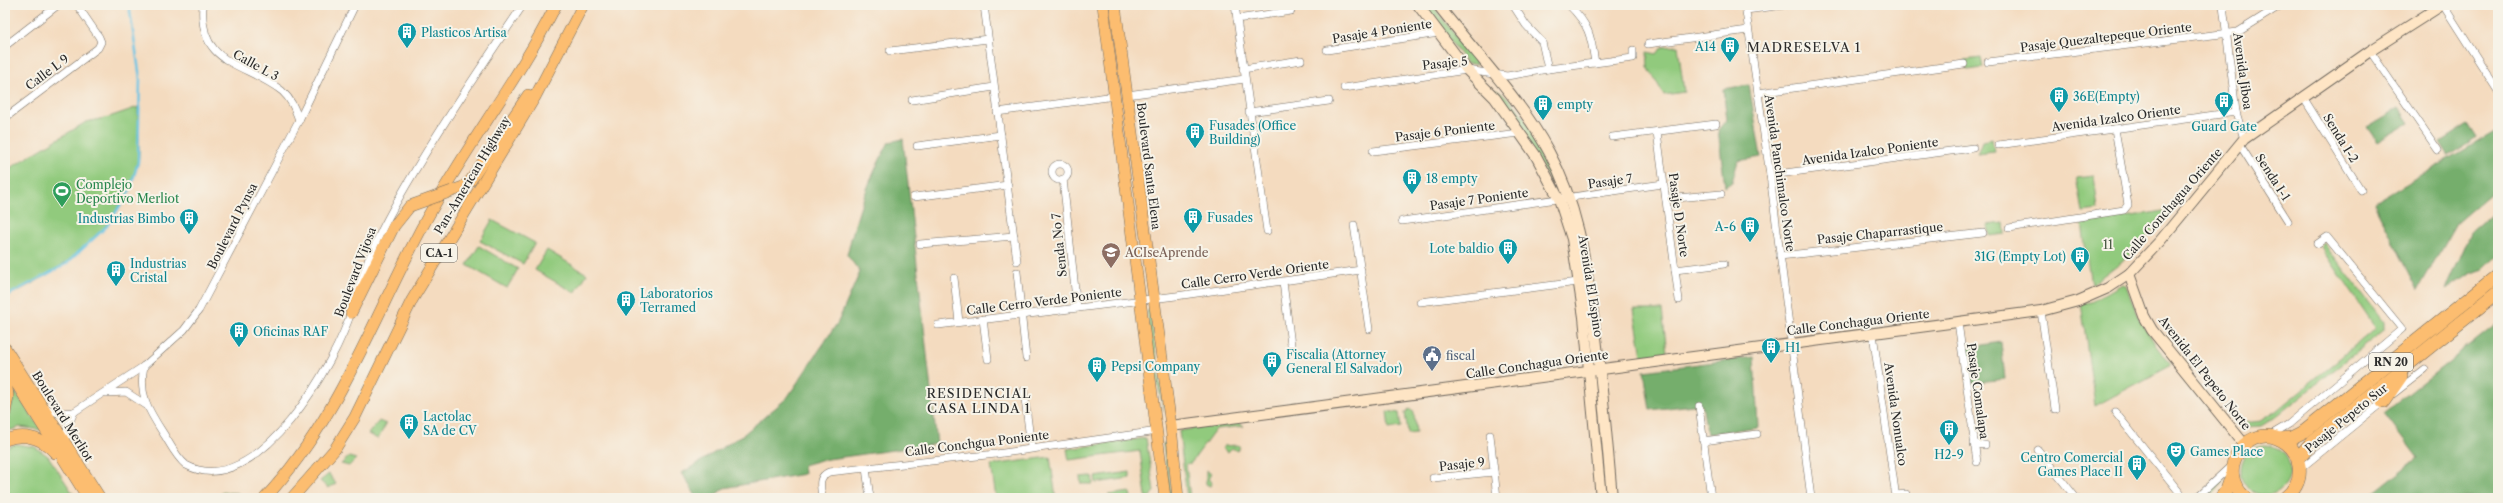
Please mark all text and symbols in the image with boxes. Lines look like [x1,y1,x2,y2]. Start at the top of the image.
street label: Pasaje 4 Poniente [1331,16,1433,46]
street label: Pasaje Quezaltepeque Oriente [2019,19,2193,55]
building icon: Plasticos Artisa [396,21,418,49]
place label: Plasticos Artisa [421,25,508,40]
street label: Avenida Jiboa [2230,30,2256,111]
building icon: A14 [1719,35,1741,63]
place label: A14 [1694,39,1716,54]
district label: MADRESELVA 1 [1747,39,1861,55]
street label: Calle L 3 [231,46,281,84]
street label: Calle L 9 [22,51,72,93]
street label: Pasaje 5 [1422,53,1468,73]
building icon: 36E(Empty) [2048,85,2070,113]
place label: 36E(Empty) [2073,89,2140,104]
building icon: Guard Gate [2213,90,2235,118]
street label: Avenida Panchimalco Norte [1761,92,1799,253]
building icon: empty [1532,93,1554,121]
place label: empty [1557,97,1594,112]
street label: Avenida Izalco Oriente [2049,101,2182,135]
street label: Boulevard Santa Elena [1134,102,1164,231]
street label: Senda I-2 [2320,111,2362,165]
street label: Pan-American Highway [431,113,513,237]
street label: Pasaje 6 Poniente [1394,117,1496,145]
place label: Fusades (Office Building) [1209,118,1296,147]
place label: Guard Gate [2191,119,2257,134]
building icon: Fusades (Office Building) [1184,121,1206,149]
street label: Avenida Izalco Poniente [1800,134,1939,168]
street label: Calle Conchagua Oriente [2119,145,2225,263]
street label: Senda I-1 [2252,151,2294,203]
building icon: 18 empty [1401,167,1423,195]
street label: Pasaje 7 [1587,170,1633,192]
place label: 18 empty [1426,171,1478,186]
street label: Pasaje D Norte [1666,172,1692,258]
place label: Complejo Deportivo Merliot [76,177,180,206]
sports icon: Complejo Deportivo Merliot [51,180,73,208]
street label: Boulevard Pynsa [204,180,260,272]
street label: Pasaje 7 Poniente [1429,185,1530,213]
building icon: Fusades [1182,206,1204,234]
building icon: Industrias Bimbo [178,207,200,235]
place label: Fusades [1207,210,1253,225]
place label: Industrias Bimbo [78,211,175,226]
street label: Senda No 7 [1048,212,1070,278]
building icon: A-6 [1739,215,1761,243]
place label: A-6 [1714,219,1736,234]
street label: Pasaje Chaparrastique [1816,219,1944,247]
street label: Boulevard Vijosa [331,224,379,319]
street label: Avenida El Espino [1575,233,1606,338]
building icon: Lote baldio [1497,237,1519,265]
park label: 11 [2103,237,2113,252]
school or university icon: ACIseAprende [1100,241,1122,269]
place label: Lote baldio [1429,241,1494,256]
road number: CA-1 [421,244,457,262]
place label: ACIseAprende [1124,245,1209,260]
building icon: 31G (Empty Lot) [2069,245,2091,273]
place label: 31G (Empty Lot) [1974,249,2066,264]
place label: Industrias Cristal [130,256,186,285]
street label: Calle Cerro Verde Oriente [1180,256,1330,292]
building icon: Industrias Cristal [105,259,127,287]
street label: Calle Cerro Verde Poniente [965,284,1123,318]
place label: Laboratorios Terramed [640,286,713,315]
building icon: Laboratorios Terramed [615,289,637,317]
street label: Calle Conchagua Oriente [1786,306,1931,338]
street label: Avenida El Pepeto Norte [2155,312,2254,433]
building icon: Oficinas RAF [228,320,250,348]
place label: Oficinas RAF [253,324,328,339]
building icon: H1 [1760,336,1782,364]
place label: H1 [1785,340,1800,355]
street label: Pasaje Comalapa [1964,342,1992,441]
public building icon: fiscal [1421,344,1443,372]
place label: Fiscalia (Attorney General El Salvador) [1286,347,1403,376]
street label: Calle Conchagua Oriente [1465,347,1610,381]
place label: fiscal [1446,348,1475,363]
building icon: Fiscalia (Attorney General El Salvador) [1261,350,1283,378]
road number: RN 20 [2369,353,2413,371]
building icon: Pepsi Company [1086,355,1108,383]
place label: Pepsi Company [1111,359,1201,374]
street label: Avenida Nonualco [1881,360,1911,467]
street label: Boulevard Merliot [29,368,97,465]
street label: Pasaje Pepeto Sur [2302,380,2390,456]
district label: RESIDENCIAL CASA LINDA 1 [926,385,1032,416]
place label: Lactolac SA de CV [423,409,477,438]
building icon: Lactolac SA de CV [398,412,420,440]
building icon: H2-9 [1938,418,1960,446]
street label: Calle Conchgua Poniente [904,427,1050,459]
theatre icon: Games Place [2165,440,2187,468]
place label: Games Place [2190,444,2263,459]
place label: H2-9 [1934,447,1964,462]
place label: Centro Comercial Games Place II [2021,450,2123,479]
building icon: Centro Comercial Games Place II [2126,453,2148,481]
street label: Pasaje 9 [1438,454,1486,474]

